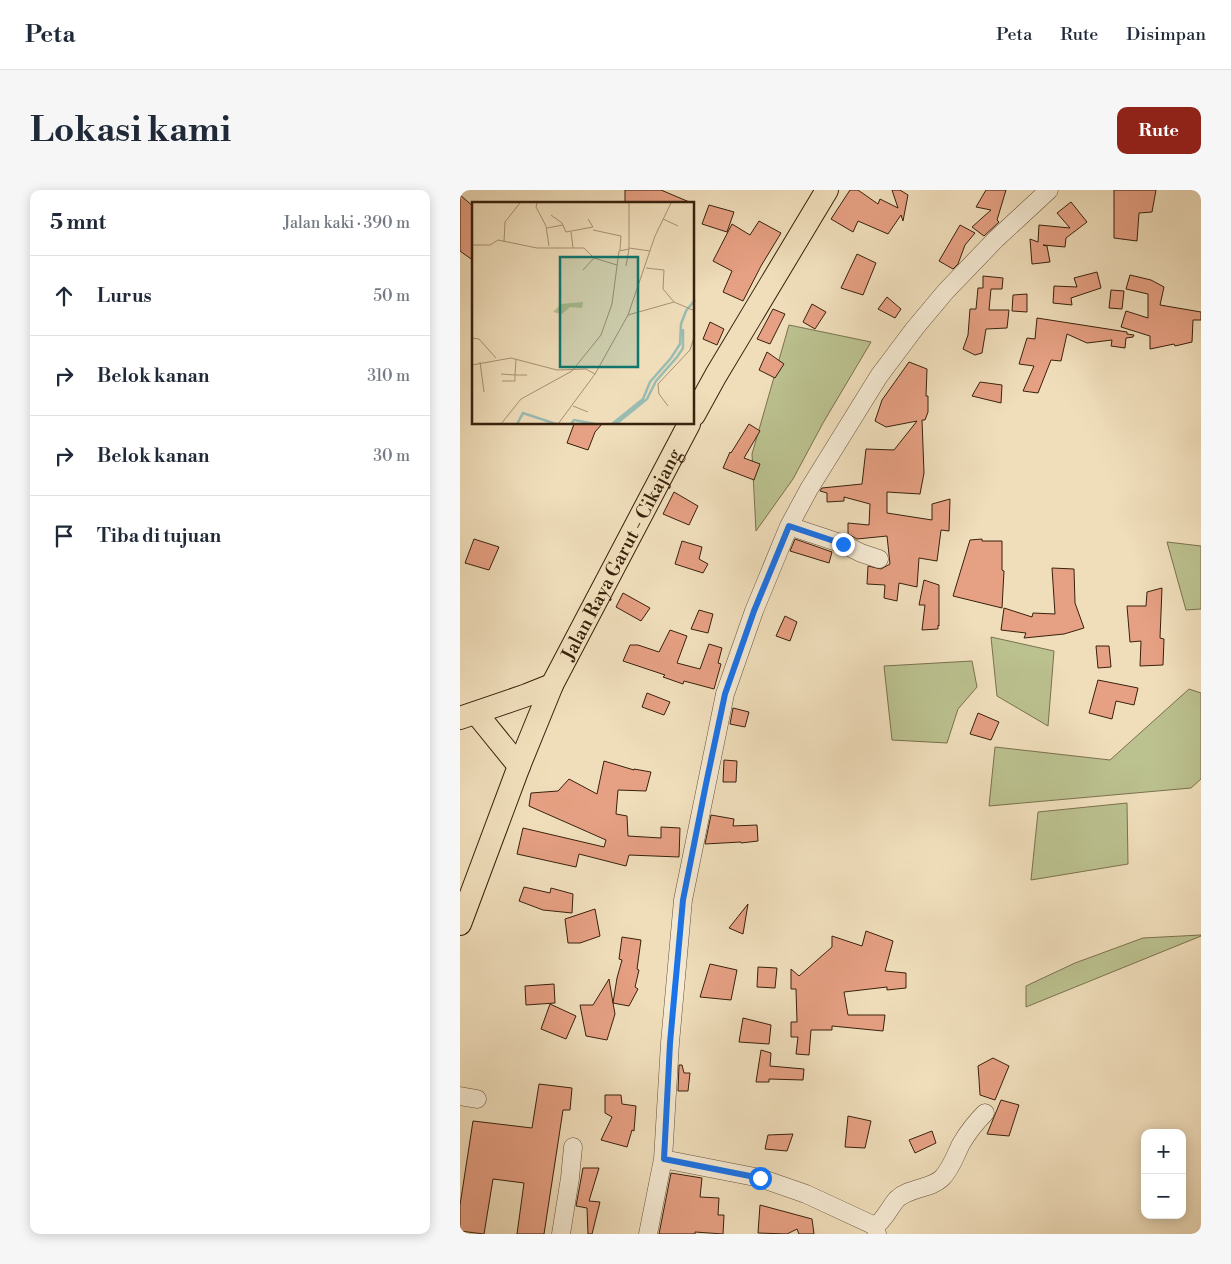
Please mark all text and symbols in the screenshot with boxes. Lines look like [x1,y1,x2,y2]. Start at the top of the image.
text: Peta [25,20,75,50]
text: Peta [996,23,1032,46]
text: Rute [1060,23,1098,46]
text: Disimpan [1126,23,1206,46]
button: Rute [1117,107,1201,154]
text: Lokasi kami [30,109,231,152]
inset map [472,202,695,425]
text: 5 mnt [50,210,106,236]
text: Jalan kaki · 390 m [283,213,410,233]
icon: ahead [50,282,78,310]
text: Lurus [97,284,152,308]
text: 50 m [373,286,410,306]
icon: right [50,362,78,390]
text: Belok kanan [97,364,210,388]
text: 310 m [367,366,410,386]
icon: right [50,442,78,470]
text: Belok kanan [97,444,210,468]
street label: Jalan Raya Garut - Cikajang [556,444,687,665]
text: 30 m [373,446,410,466]
icon: arrive [50,522,78,550]
text: Tiba di tujuan [97,524,221,548]
route end [832,533,855,556]
map controls [1141,1129,1186,1219]
button: + [1141,1129,1186,1174]
route start [749,1167,772,1190]
button: − [1141,1174,1186,1219]

